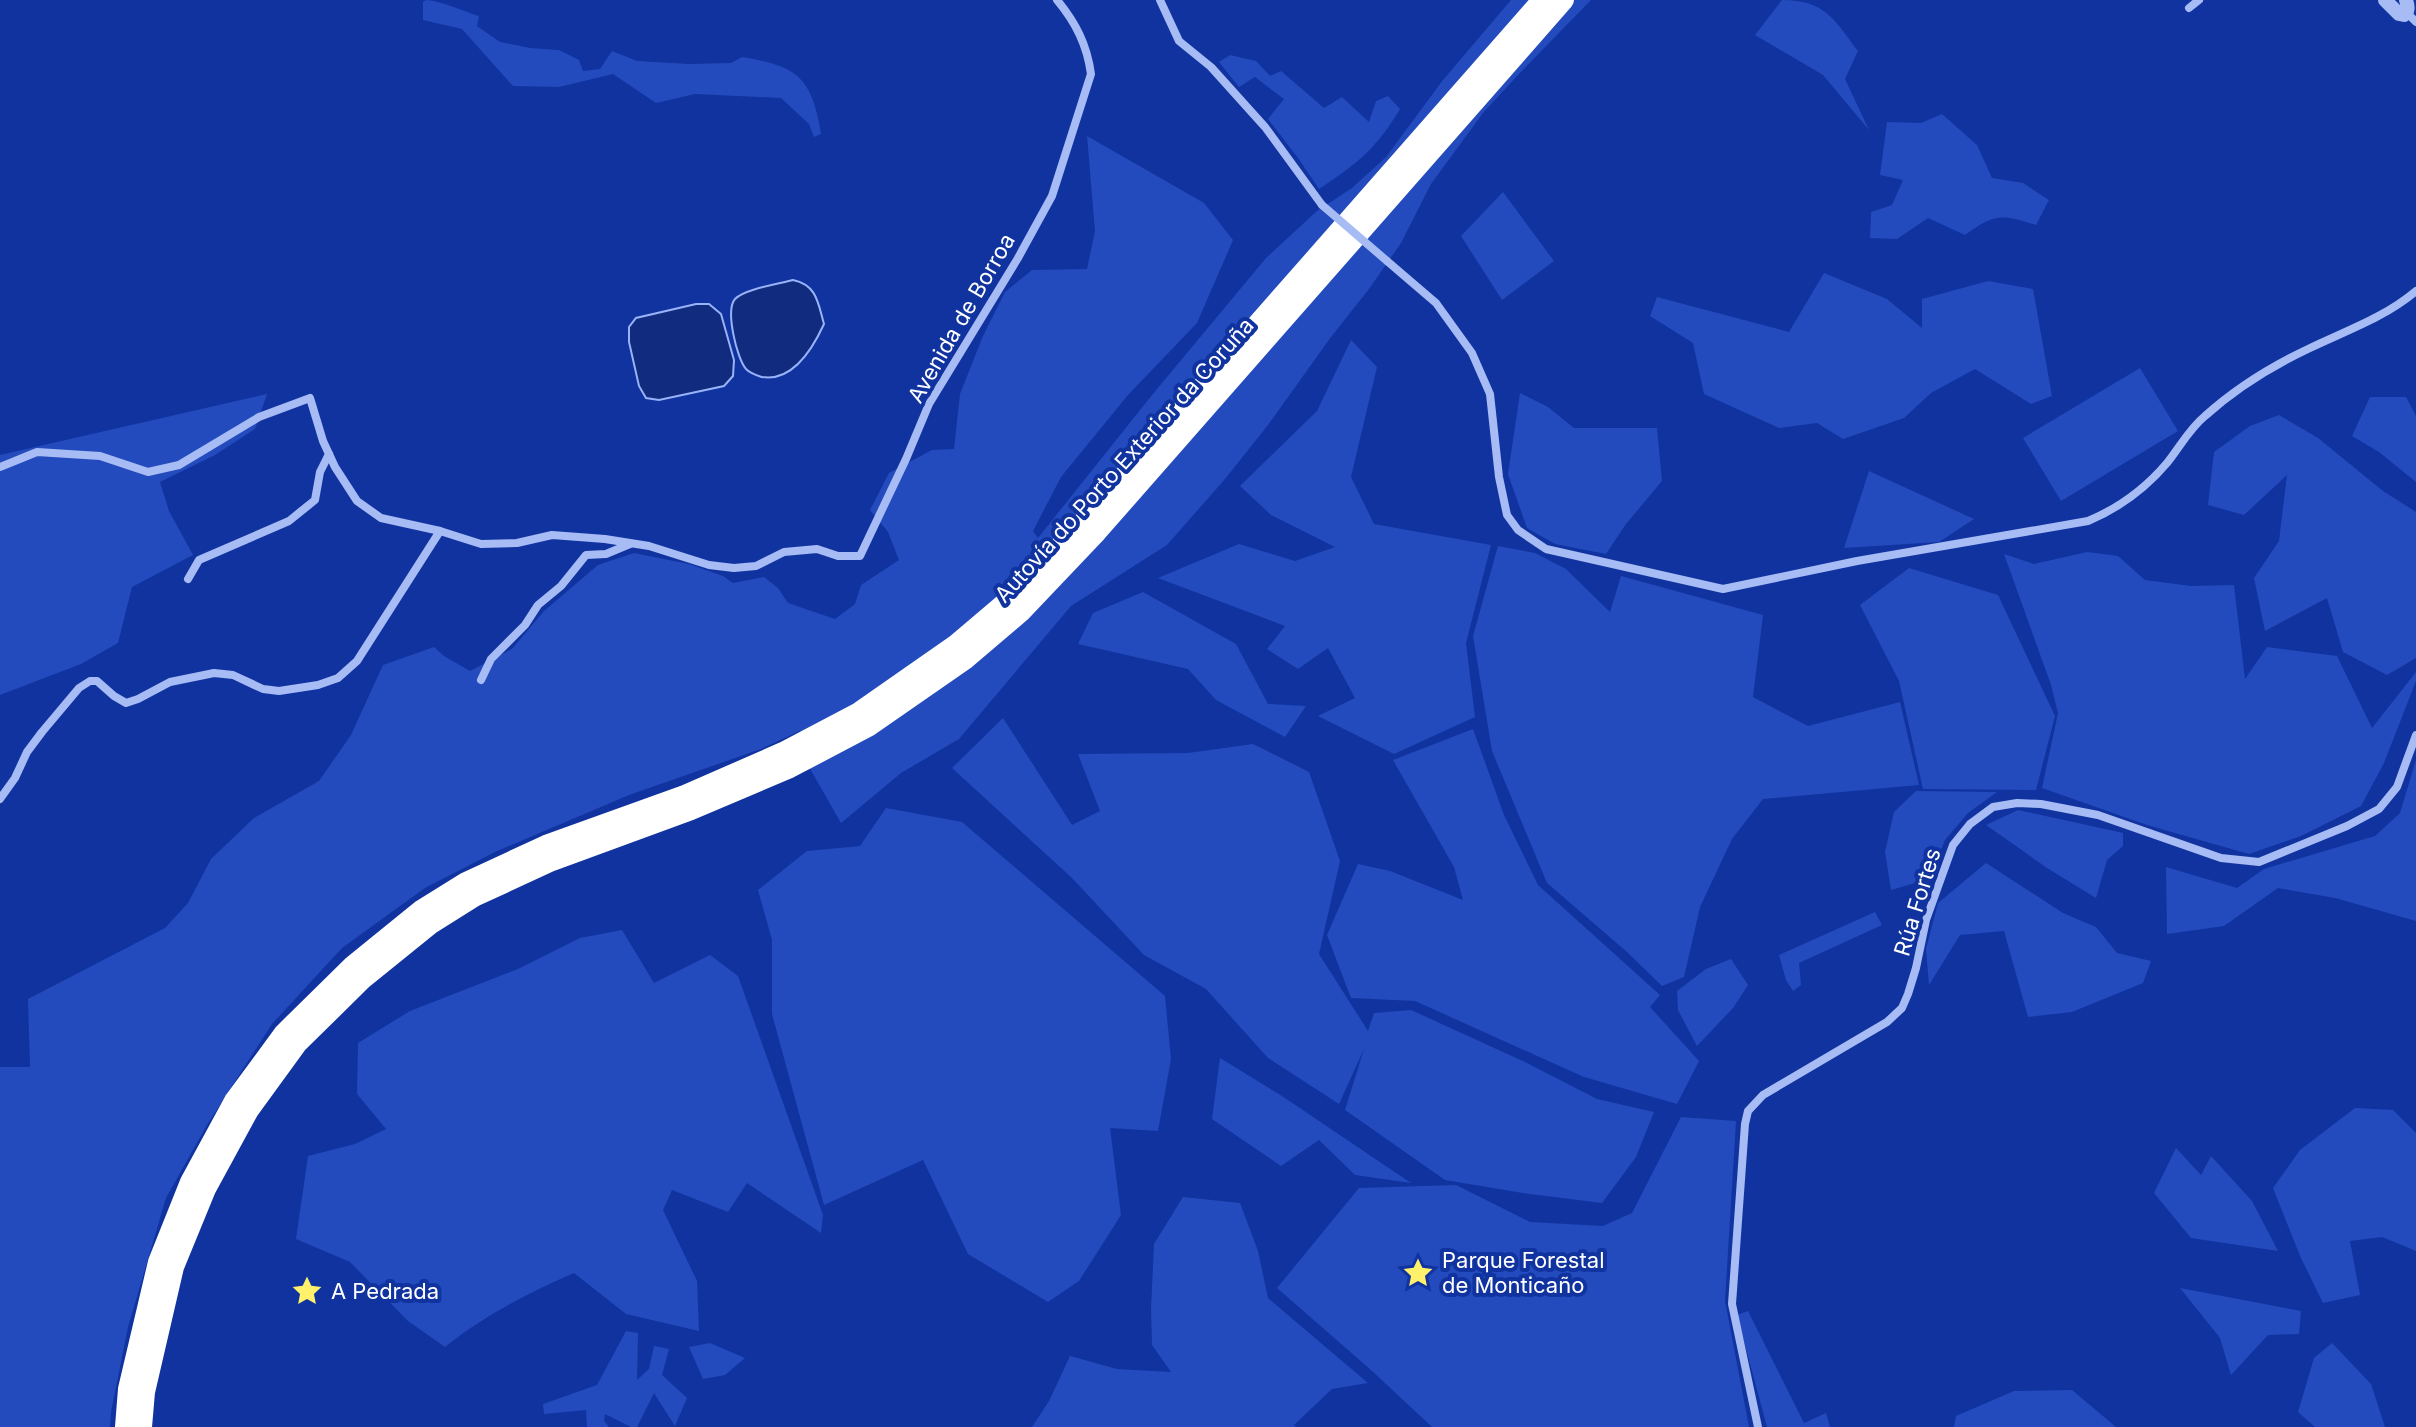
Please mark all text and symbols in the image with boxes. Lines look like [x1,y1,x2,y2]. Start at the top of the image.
street label: Avenida de Borroa [902,229,1020,407]
street label: Autovía do Porto Exterior da Coruña [989,312,1259,608]
street label: Rúa Fortes [1888,845,1946,959]
place label: Parque Forestal de Monticaño [1442,1247,1604,1298]
place icon: Parque Forestal de Monticaño [1401,1256,1435,1290]
place icon: A Pedrada [290,1274,324,1308]
place label: A Pedrada [331,1278,439,1304]

